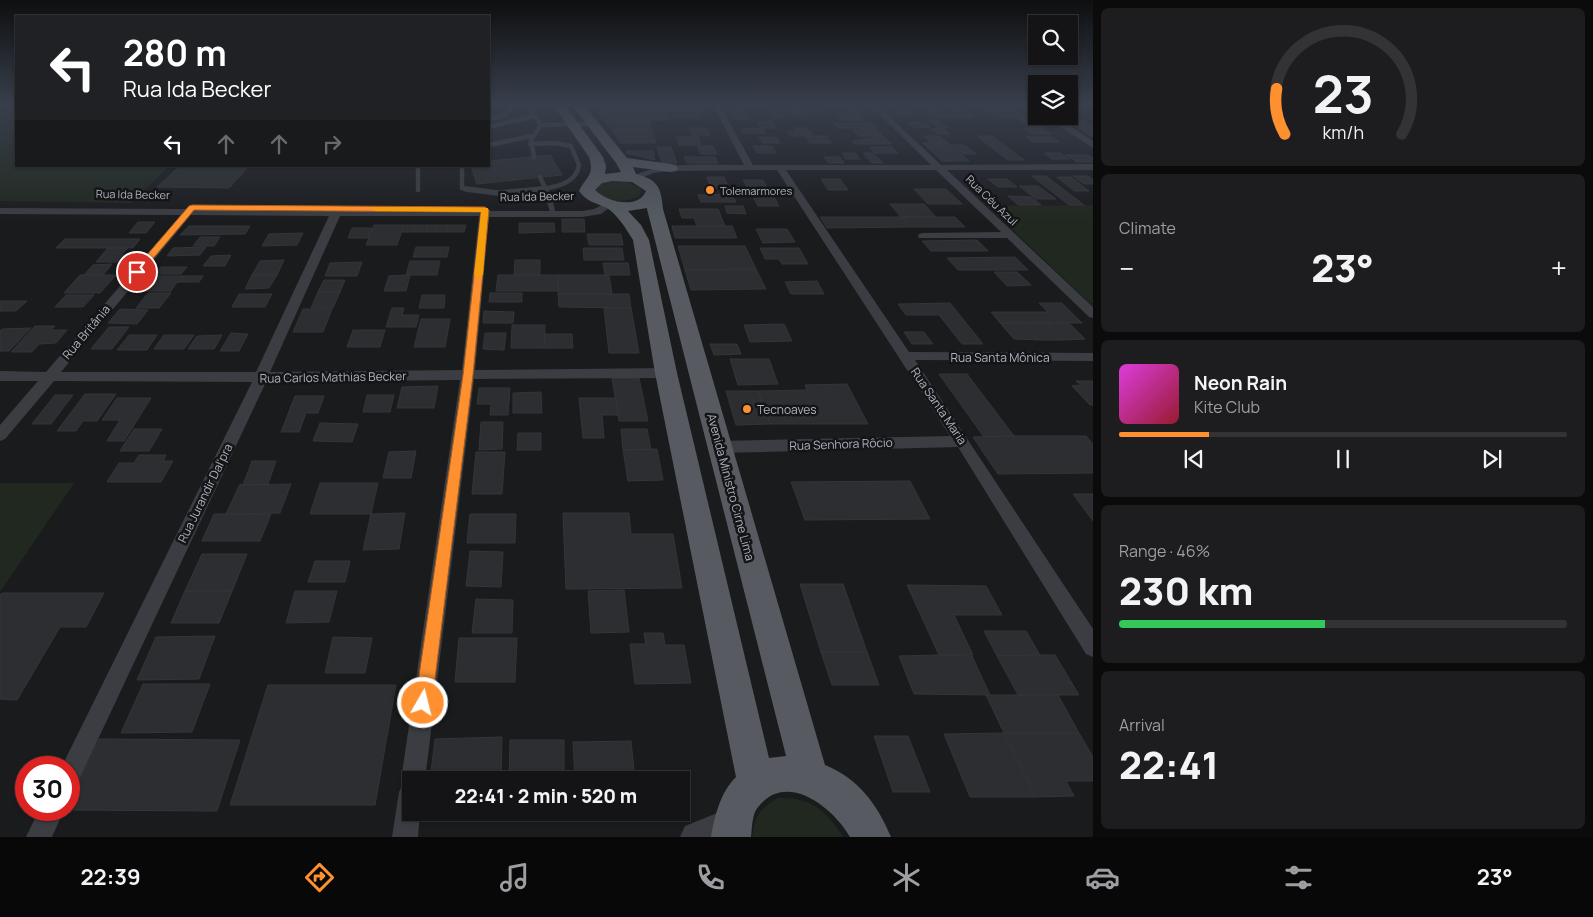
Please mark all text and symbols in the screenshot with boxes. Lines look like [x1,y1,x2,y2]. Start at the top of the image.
map controls [1028,15,1078,125]
button: search [1028,15,1078,65]
text: 280 m [123,29,227,77]
icon: left [40,35,105,100]
text: 23 [1312,58,1374,129]
text: Rua Ida Becker [123,74,271,104]
button: layers [1028,75,1078,125]
text: km/h [1322,120,1364,144]
icon: left [159,130,187,158]
icon: ahead [212,130,240,158]
icon: ahead [265,130,293,158]
icon: right [318,130,346,158]
street label: Rua Céu Azul [963,171,1021,229]
place label: Tolemarmores [720,183,793,198]
marker: Tolemarmores [704,184,716,196]
street label: Rua Ida Becker [96,186,170,202]
street label: Rua Ida Becker [500,188,574,204]
text: Climate [1119,217,1176,239]
text: 23° [1311,241,1374,293]
text: − [1119,249,1134,287]
text: + [1551,249,1567,287]
pin [116,251,158,293]
icon: arrive [123,258,151,286]
street label: Rua Britânia [58,301,114,363]
street label: Rua Santa Mônica [950,349,1050,366]
street label: Rua Santa Maria [907,364,971,448]
street label: Rua Carlos Mathias Becker [259,367,407,387]
text: Neon Rain [1194,370,1287,396]
text: Kite Club [1194,396,1260,418]
place label: Tecnoaves [757,401,817,418]
marker: Tecnoaves [741,403,753,415]
street label: Avenida Ministro Cirne Lima [703,412,759,562]
street label: Rua Senhora Rôcio [789,434,893,454]
street label: Rua Jurandir Dal'pra [174,441,236,545]
icon: previous [1180,445,1208,473]
icon: pause [1329,445,1357,473]
icon: next [1478,445,1506,473]
text: Range · 46% [1119,540,1210,562]
text: 230 km [1119,564,1253,616]
position arrow [396,676,448,728]
text: Arrival [1119,714,1165,736]
text: 22:41 [1119,738,1219,790]
speed limit sign: 30 [15,756,80,821]
text: 22:41 · 2 min · 520 m [455,783,637,809]
icon: directions [302,860,337,895]
icon: music [497,860,532,895]
icon: phone [693,860,728,895]
icon: climate [889,860,924,895]
icon: car [1085,860,1120,895]
icon: filters [1281,860,1316,895]
text: 22:39 [80,862,141,892]
text: 23° [1477,862,1513,892]

